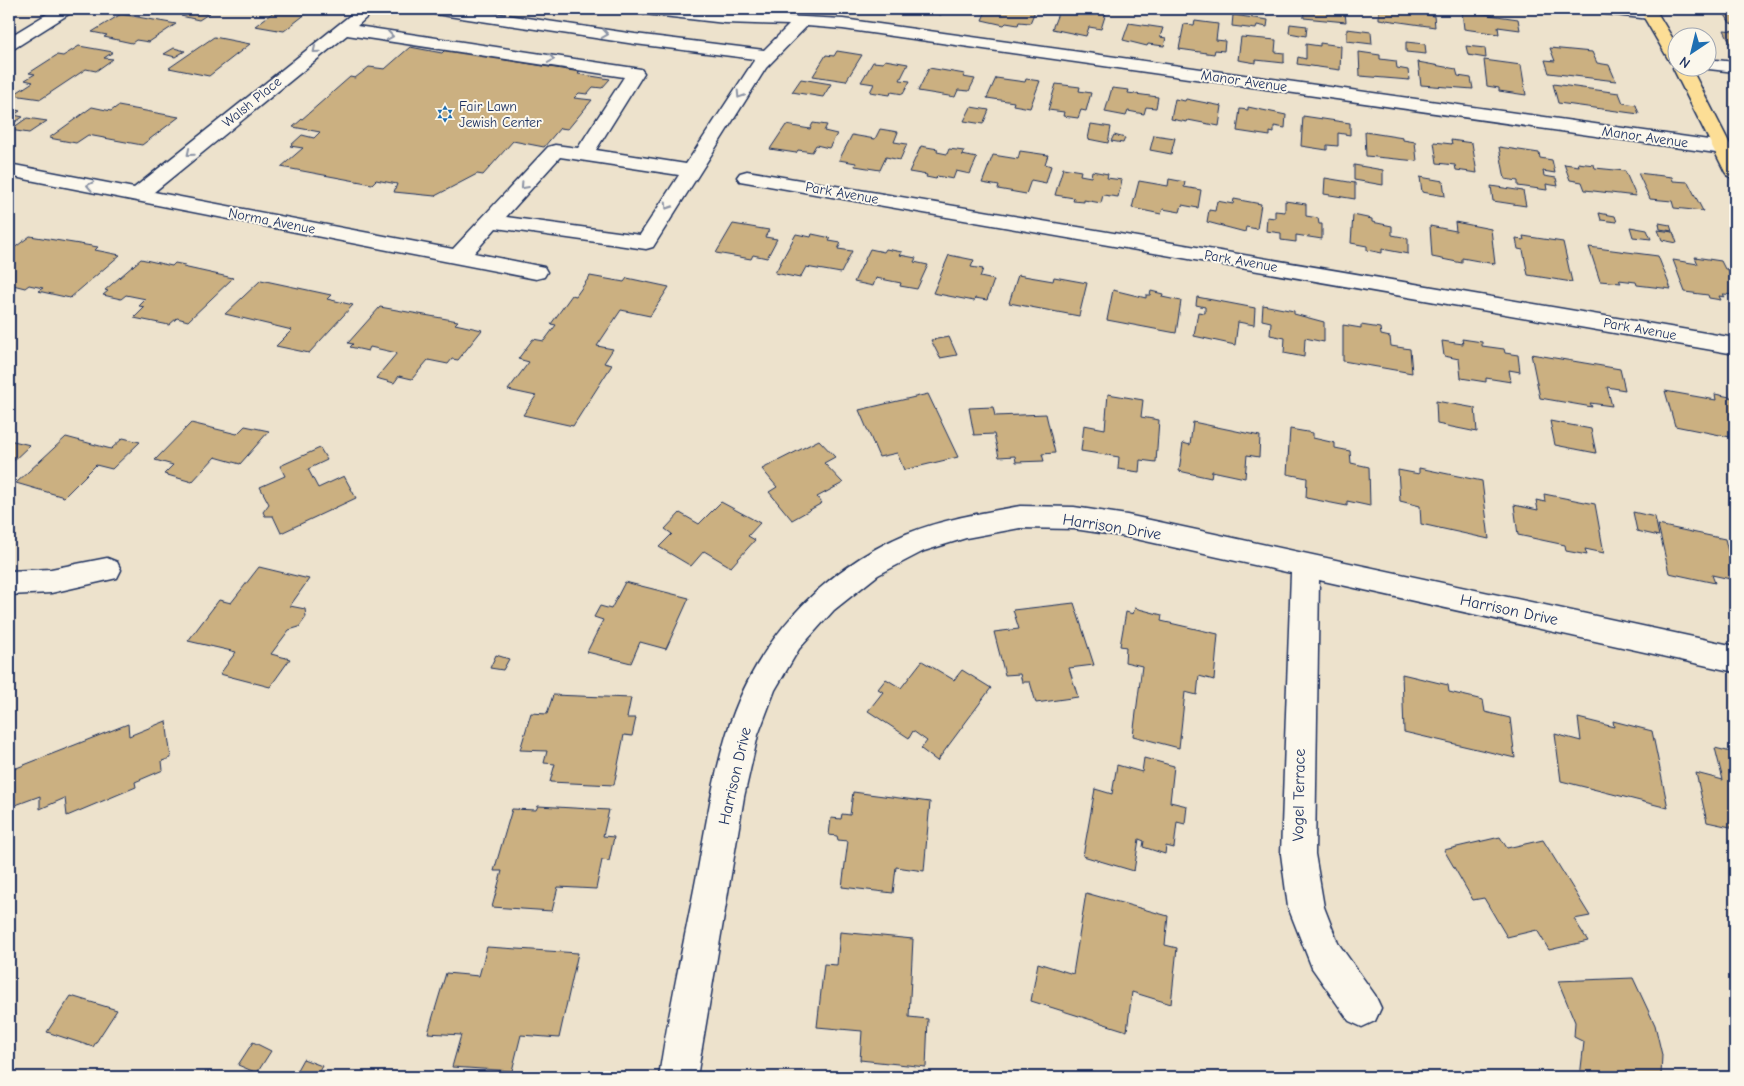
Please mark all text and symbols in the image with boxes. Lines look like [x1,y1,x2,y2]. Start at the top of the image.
north arrow [1666,28,1716,78]
one-way arrow [600,29,609,39]
one-way arrow [387,30,395,41]
one-way arrow [313,45,322,53]
text: N [1676,53,1693,72]
one-way arrow [547,54,555,64]
street label: Manor Avenue [1200,67,1288,95]
street label: Walsh Place [219,73,285,131]
one-way arrow [736,90,746,99]
place label: Fair Lawn Jewish Center [459,98,542,131]
synagogue icon: Fair Lawn Jewish Center [435,104,455,124]
street label: Manor Avenue [1601,123,1689,151]
one-way arrow [187,147,196,155]
street label: Park Avenue [804,178,880,208]
one-way arrow [520,180,529,189]
one-way arrow [85,181,94,192]
one-way arrow [665,201,674,210]
street label: Norma Avenue [227,204,317,238]
street label: Park Avenue [1203,246,1279,276]
street label: Park Avenue [1602,314,1678,344]
street label: Harrison Drive [1061,510,1163,544]
street label: Harrison Drive [1458,591,1560,629]
street label: Harrison Drive [715,725,755,827]
street label: Vogel Terrace [1289,748,1309,842]

